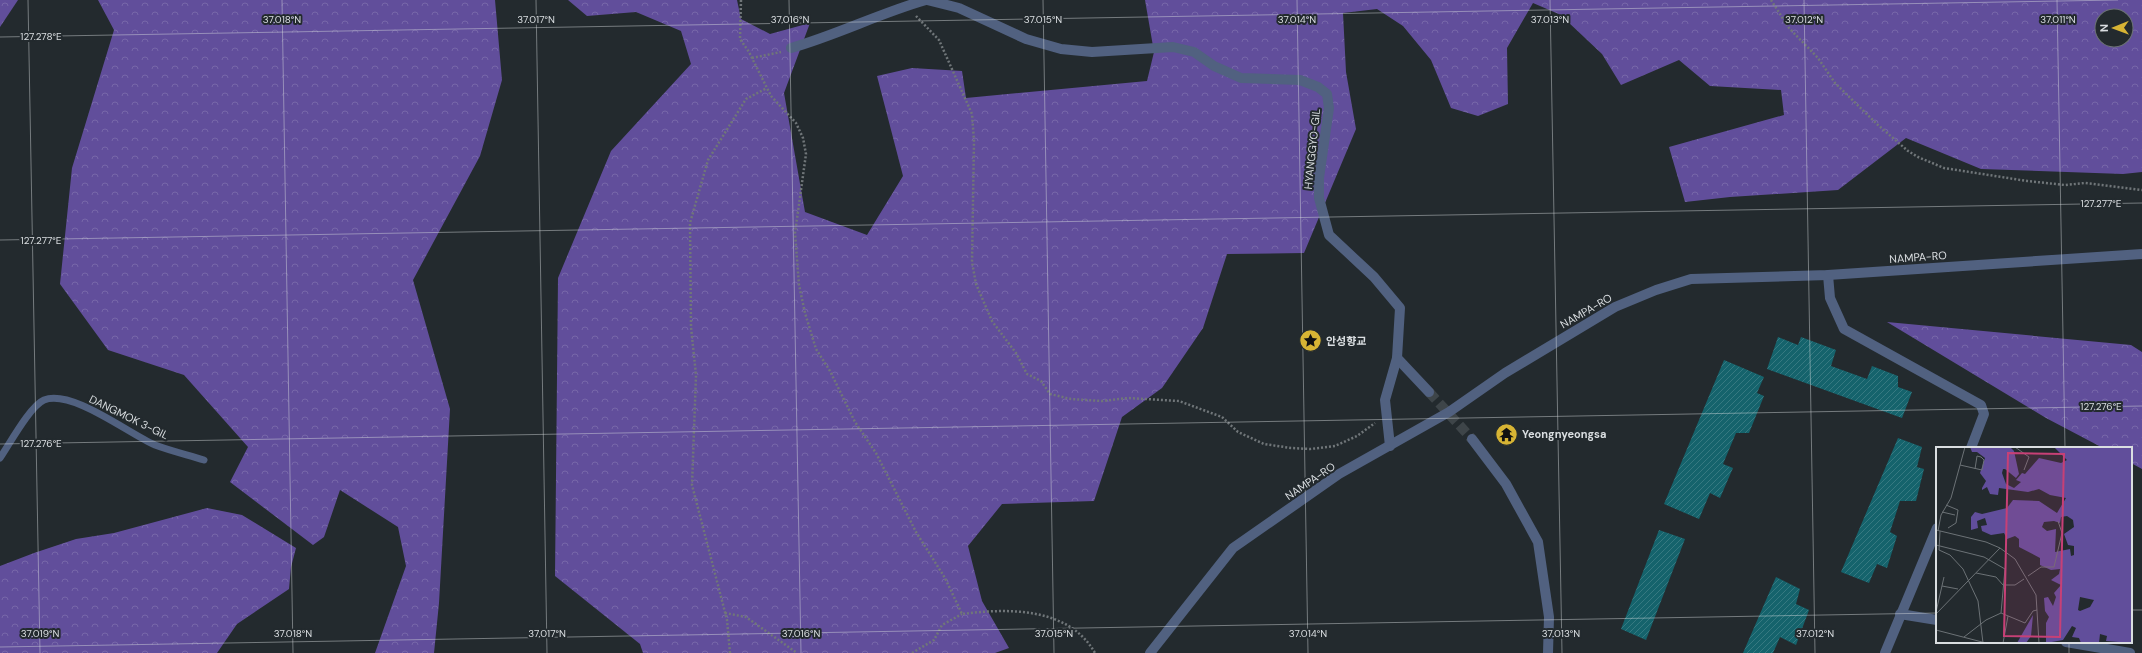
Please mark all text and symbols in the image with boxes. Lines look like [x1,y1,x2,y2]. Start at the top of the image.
north arrow [2094,8,2134,48]
text: 37.018°N [263,13,301,26]
text: 37.017°N [517,13,555,26]
text: 37.016°N [771,13,809,26]
text: 37.015°N [1024,13,1062,26]
text: 37.014°N [1278,13,1316,26]
text: 37.013°N [1531,13,1569,26]
text: 37.012°N [1785,13,1823,26]
text: 37.011°N [2040,13,2076,26]
text: N [2097,24,2111,32]
text: 127.278°E [20,30,62,43]
street label: HYANGGYO-GIL [1301,108,1323,190]
text: 127.277°E [2081,197,2122,210]
text: 127.277°E [21,234,62,247]
street label: NAMPA-RO [1889,248,1947,266]
street label: NAMPA-RO [1558,291,1614,331]
place icon: 안성향교 [1297,328,1323,354]
place label: 안성향교 [1326,334,1366,348]
street label: DANGMOK 3-GIL [87,392,171,442]
text: 127.276°E [2080,400,2122,413]
temple icon: Yeongnyeongsa [1493,421,1519,447]
place label: Yeongnyeongsa [1522,427,1606,441]
text: 127.276°E [20,437,62,450]
inset map [1936,447,2132,643]
street label: NAMPA-RO [1282,459,1338,503]
text: 37.019°N [21,627,59,640]
text: 37.018°N [274,627,312,640]
text: 37.017°N [528,627,566,640]
text: 37.016°N [782,627,820,640]
text: 37.015°N [1035,627,1073,640]
text: 37.014°N [1289,627,1327,640]
text: 37.013°N [1542,627,1580,640]
text: 37.012°N [1796,627,1834,640]

